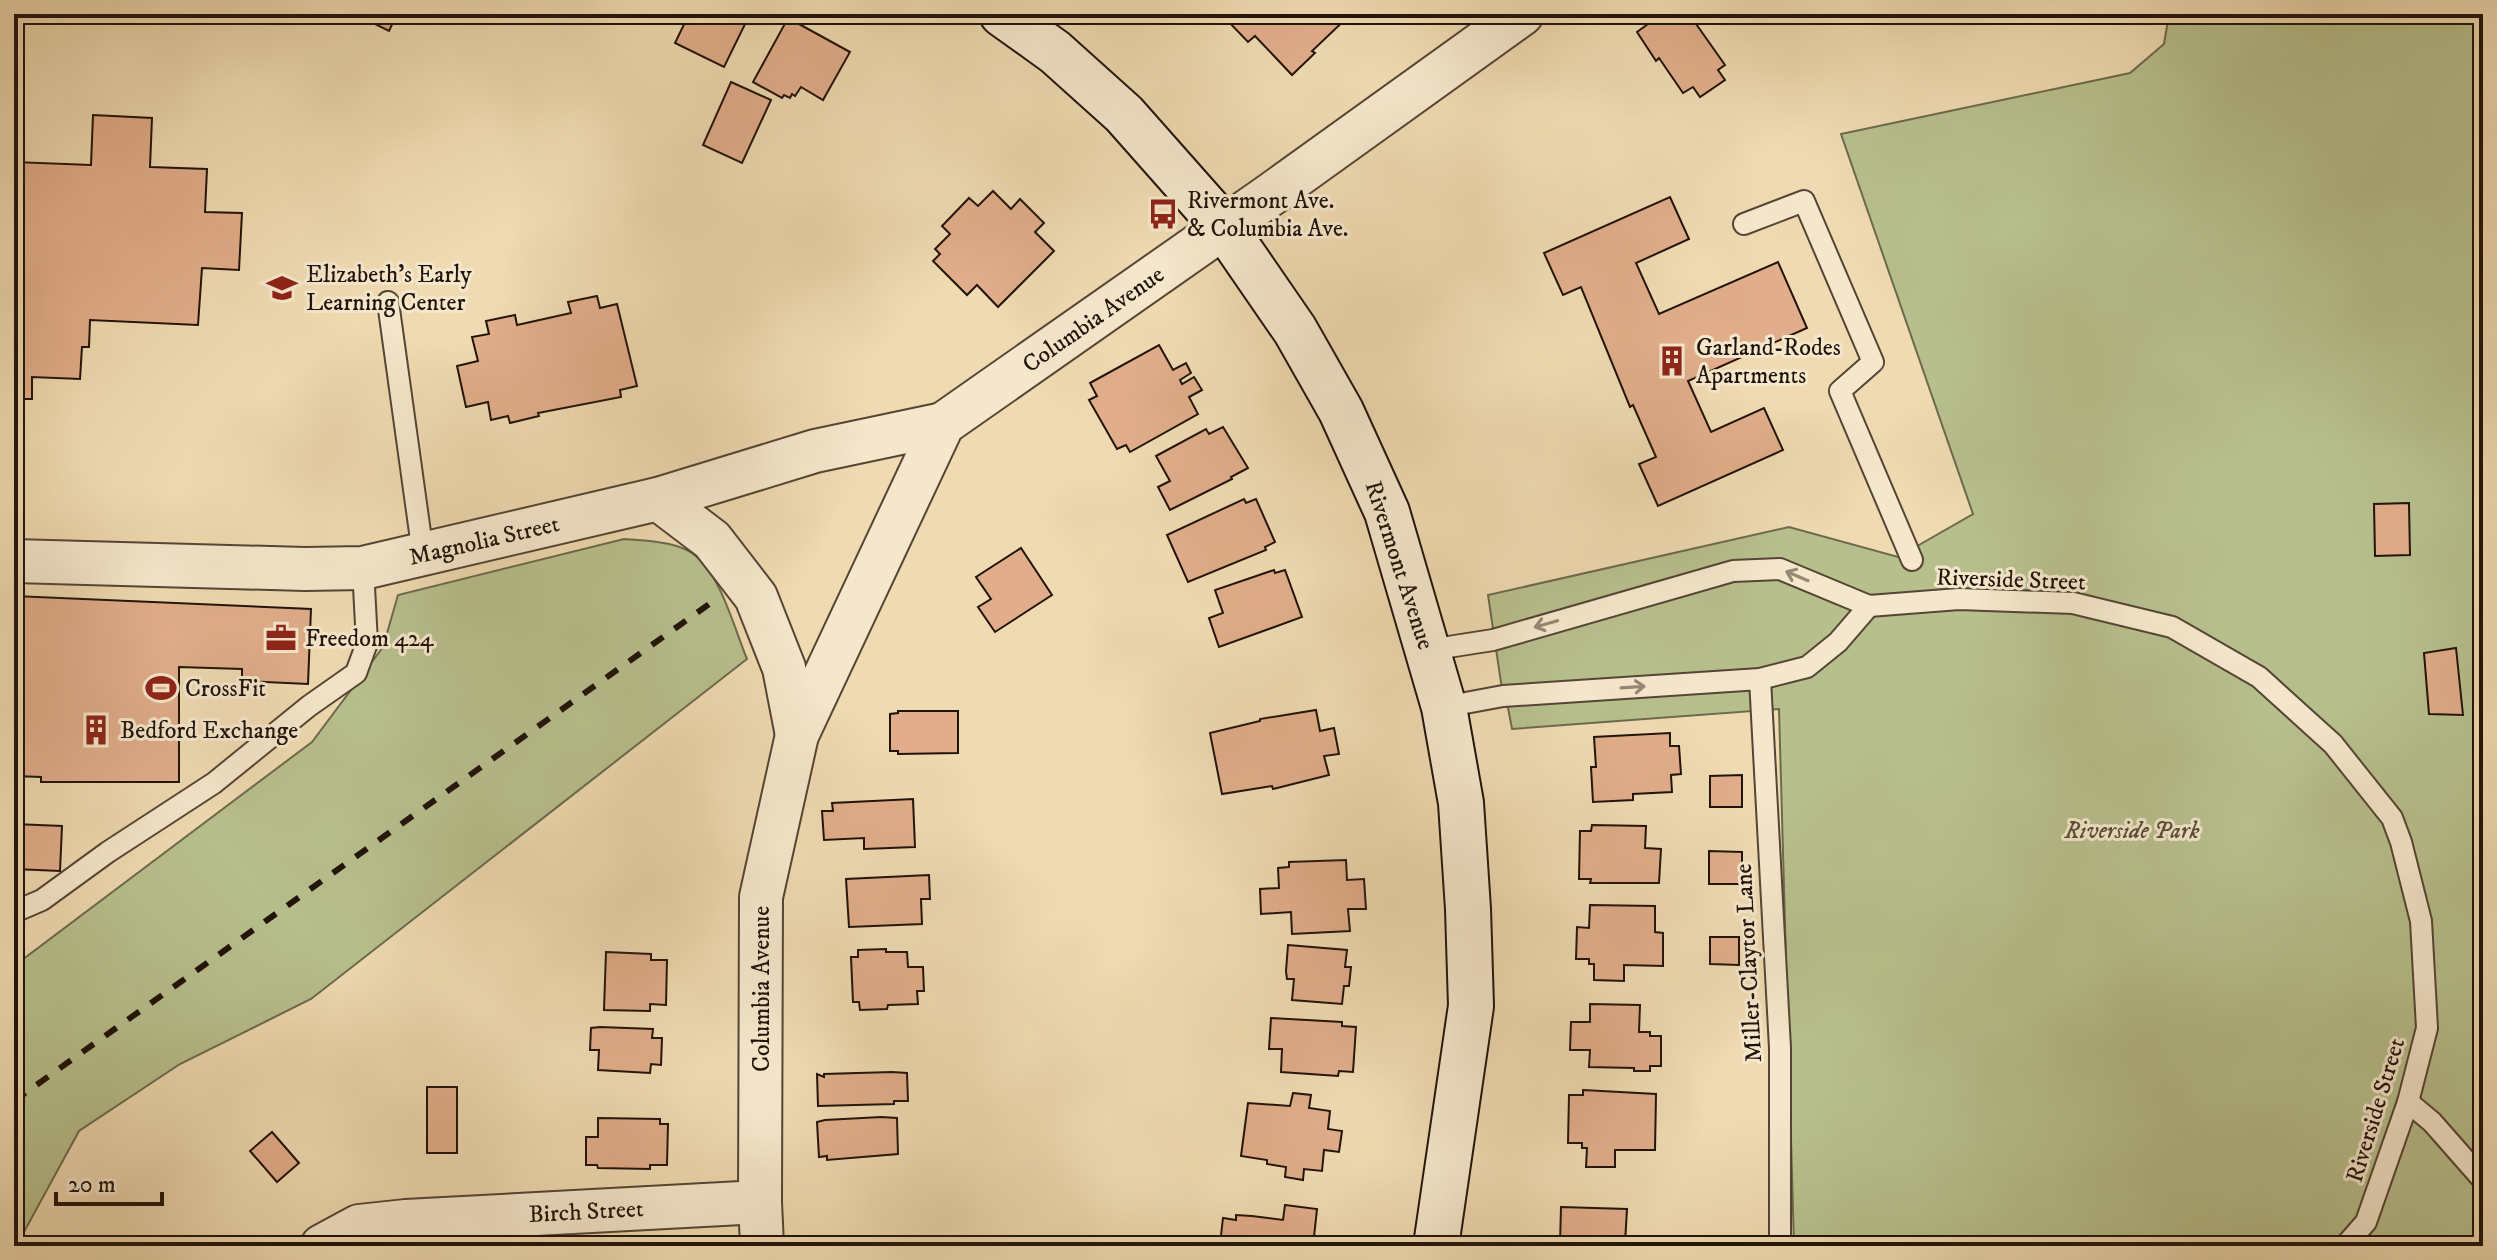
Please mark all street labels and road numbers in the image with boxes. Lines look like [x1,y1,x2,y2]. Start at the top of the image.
street label: Columbia Avenue [1017,260,1170,380]
street label: Rivermont Avenue [1358,477,1440,653]
street label: Magnolia Street [406,509,563,573]
street label: Riverside Street [1936,562,2087,598]
street label: Miller-Claytor Lane [1729,863,1769,1063]
street label: Columbia Avenue [747,906,777,1072]
street label: Riverside Street [2340,1034,2412,1186]
street label: Birch Street [528,1194,645,1230]

